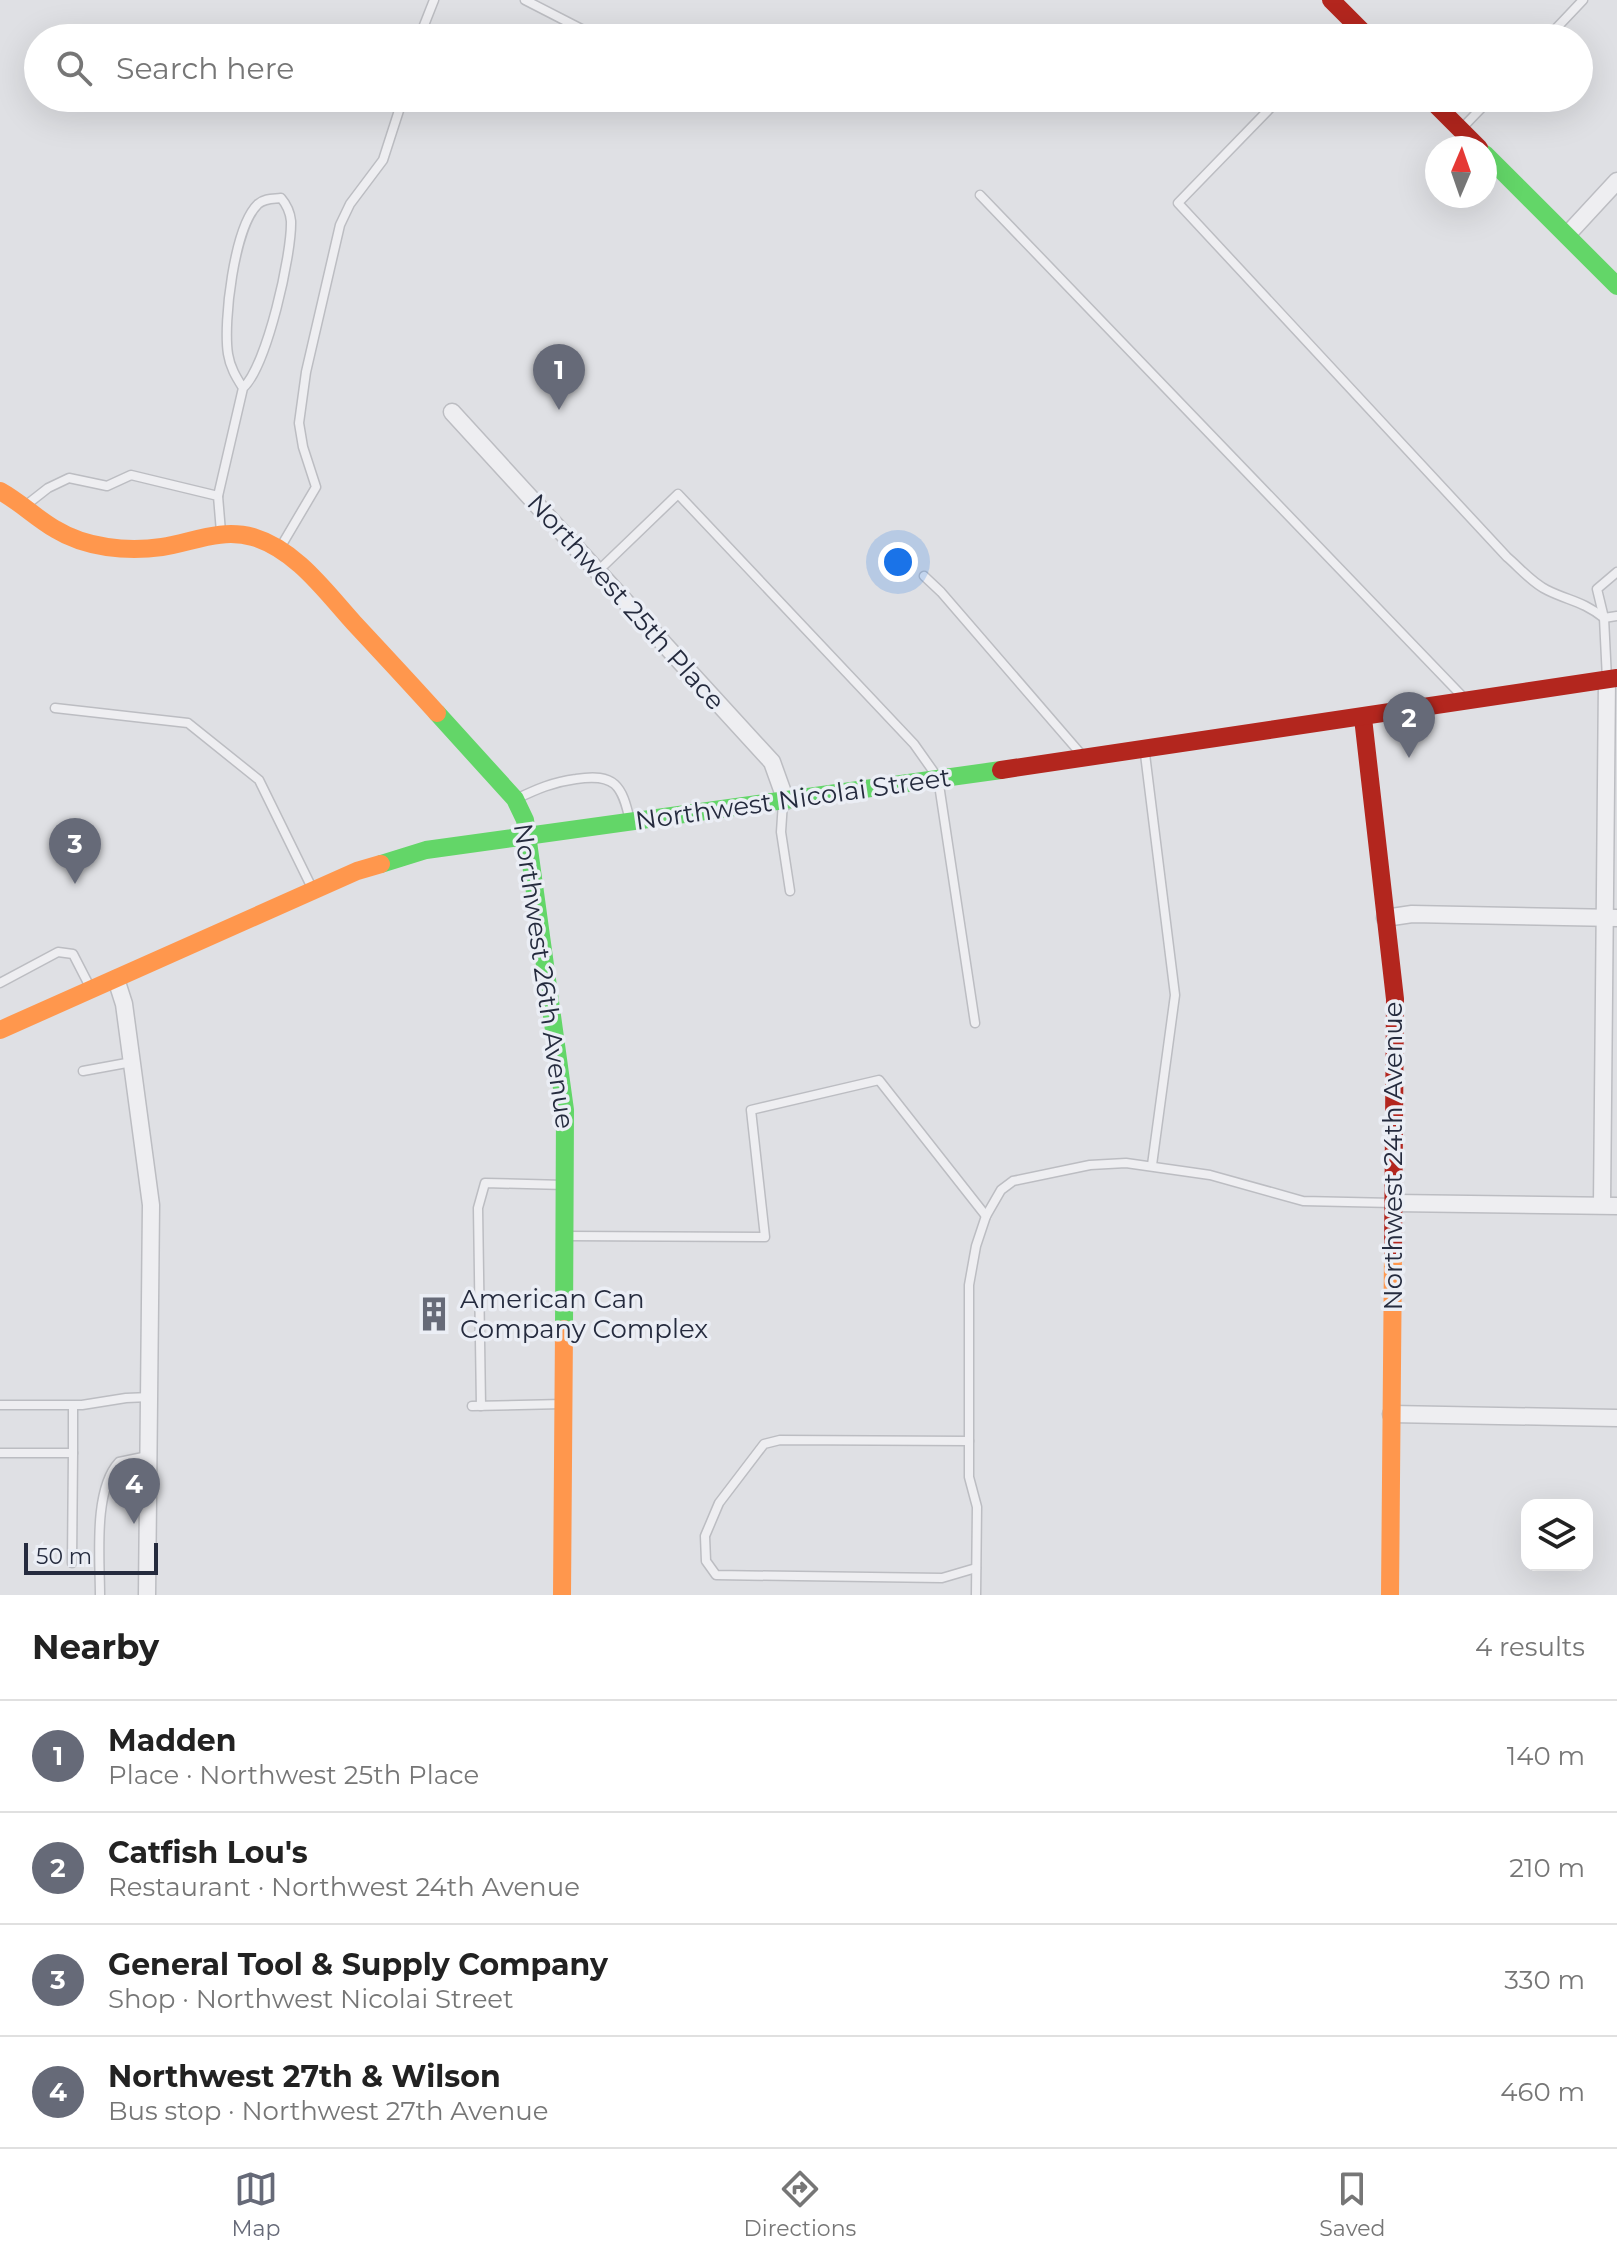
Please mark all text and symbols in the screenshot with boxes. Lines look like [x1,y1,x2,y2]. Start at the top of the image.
search box [24,24,1593,112]
icon: search [52,46,96,90]
text: Search here [116,50,294,87]
north arrow [1425,136,1497,208]
pin: 1 [533,344,585,410]
street label: Northwest 25th Place [520,487,732,717]
your location [878,542,918,582]
pin: 2 [1383,692,1435,758]
street label: Northwest Nicolai Street [633,761,953,837]
pin: 3 [49,818,101,884]
street label: Northwest 26th Avenue [507,821,581,1131]
street label: Northwest 24th Avenue [1377,1002,1409,1310]
place label: American Can Company Complex [460,1283,708,1345]
building icon: American Can Company Complex [415,1295,453,1333]
pin: 4 [108,1458,160,1524]
map controls [1521,1499,1593,1571]
button: layers [1521,1499,1593,1571]
scale bar [24,1539,158,1575]
text: 50 m [36,1543,92,1570]
text: Nearby [32,1626,159,1668]
text: 4 results [1475,1631,1585,1663]
text: Madden [108,1722,236,1759]
text: 1 [53,1740,63,1772]
text: 140 m [1507,1740,1585,1772]
text: Place · Northwest 25th Place [108,1759,479,1791]
text: Catfish Lou's [108,1834,308,1871]
text: 2 [50,1852,66,1884]
text: 210 m [1509,1852,1585,1884]
text: Restaurant · Northwest 24th Avenue [108,1871,580,1903]
text: General Tool & Supply Company [108,1946,608,1983]
text: 3 [50,1964,66,1996]
text: 330 m [1504,1964,1585,1996]
text: Shop · Northwest Nicolai Street [108,1983,514,2015]
text: Northwest 27th & Wilson [108,2058,501,2095]
text: 4 [49,2076,67,2108]
text: 460 m [1500,2076,1585,2108]
text: Bus stop · Northwest 27th Avenue [108,2095,549,2127]
tab: Map [232,2167,280,2242]
tab: Directions [744,2167,856,2242]
tab: Saved [1319,2167,1385,2242]

